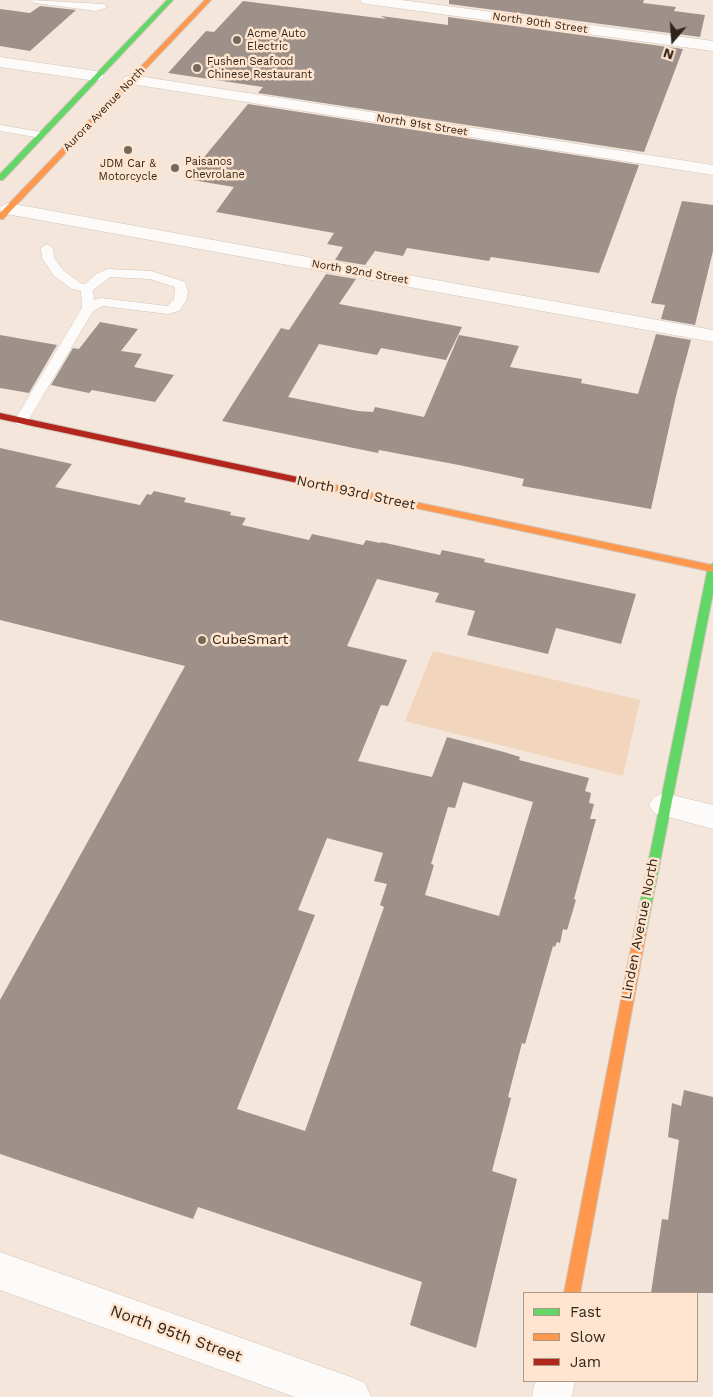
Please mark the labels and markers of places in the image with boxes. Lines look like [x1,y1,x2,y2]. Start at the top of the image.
place label: Acme Auto Electric [247,27,306,53]
marker: Acme Auto Electric [231,34,243,46]
place label: Fushen Seafood Chinese Restaurant [207,55,312,81]
marker: Fushen Seafood Chinese Restaurant [191,62,203,74]
marker: JDM Car & Motorcycle [122,144,134,156]
place label: Paisanos Chevrolane [185,155,245,181]
place label: JDM Car & Motorcycle [99,157,157,183]
marker: Paisanos Chevrolane [169,162,181,174]
place label: CubeSmart [212,632,288,648]
marker: CubeSmart [196,634,208,646]

